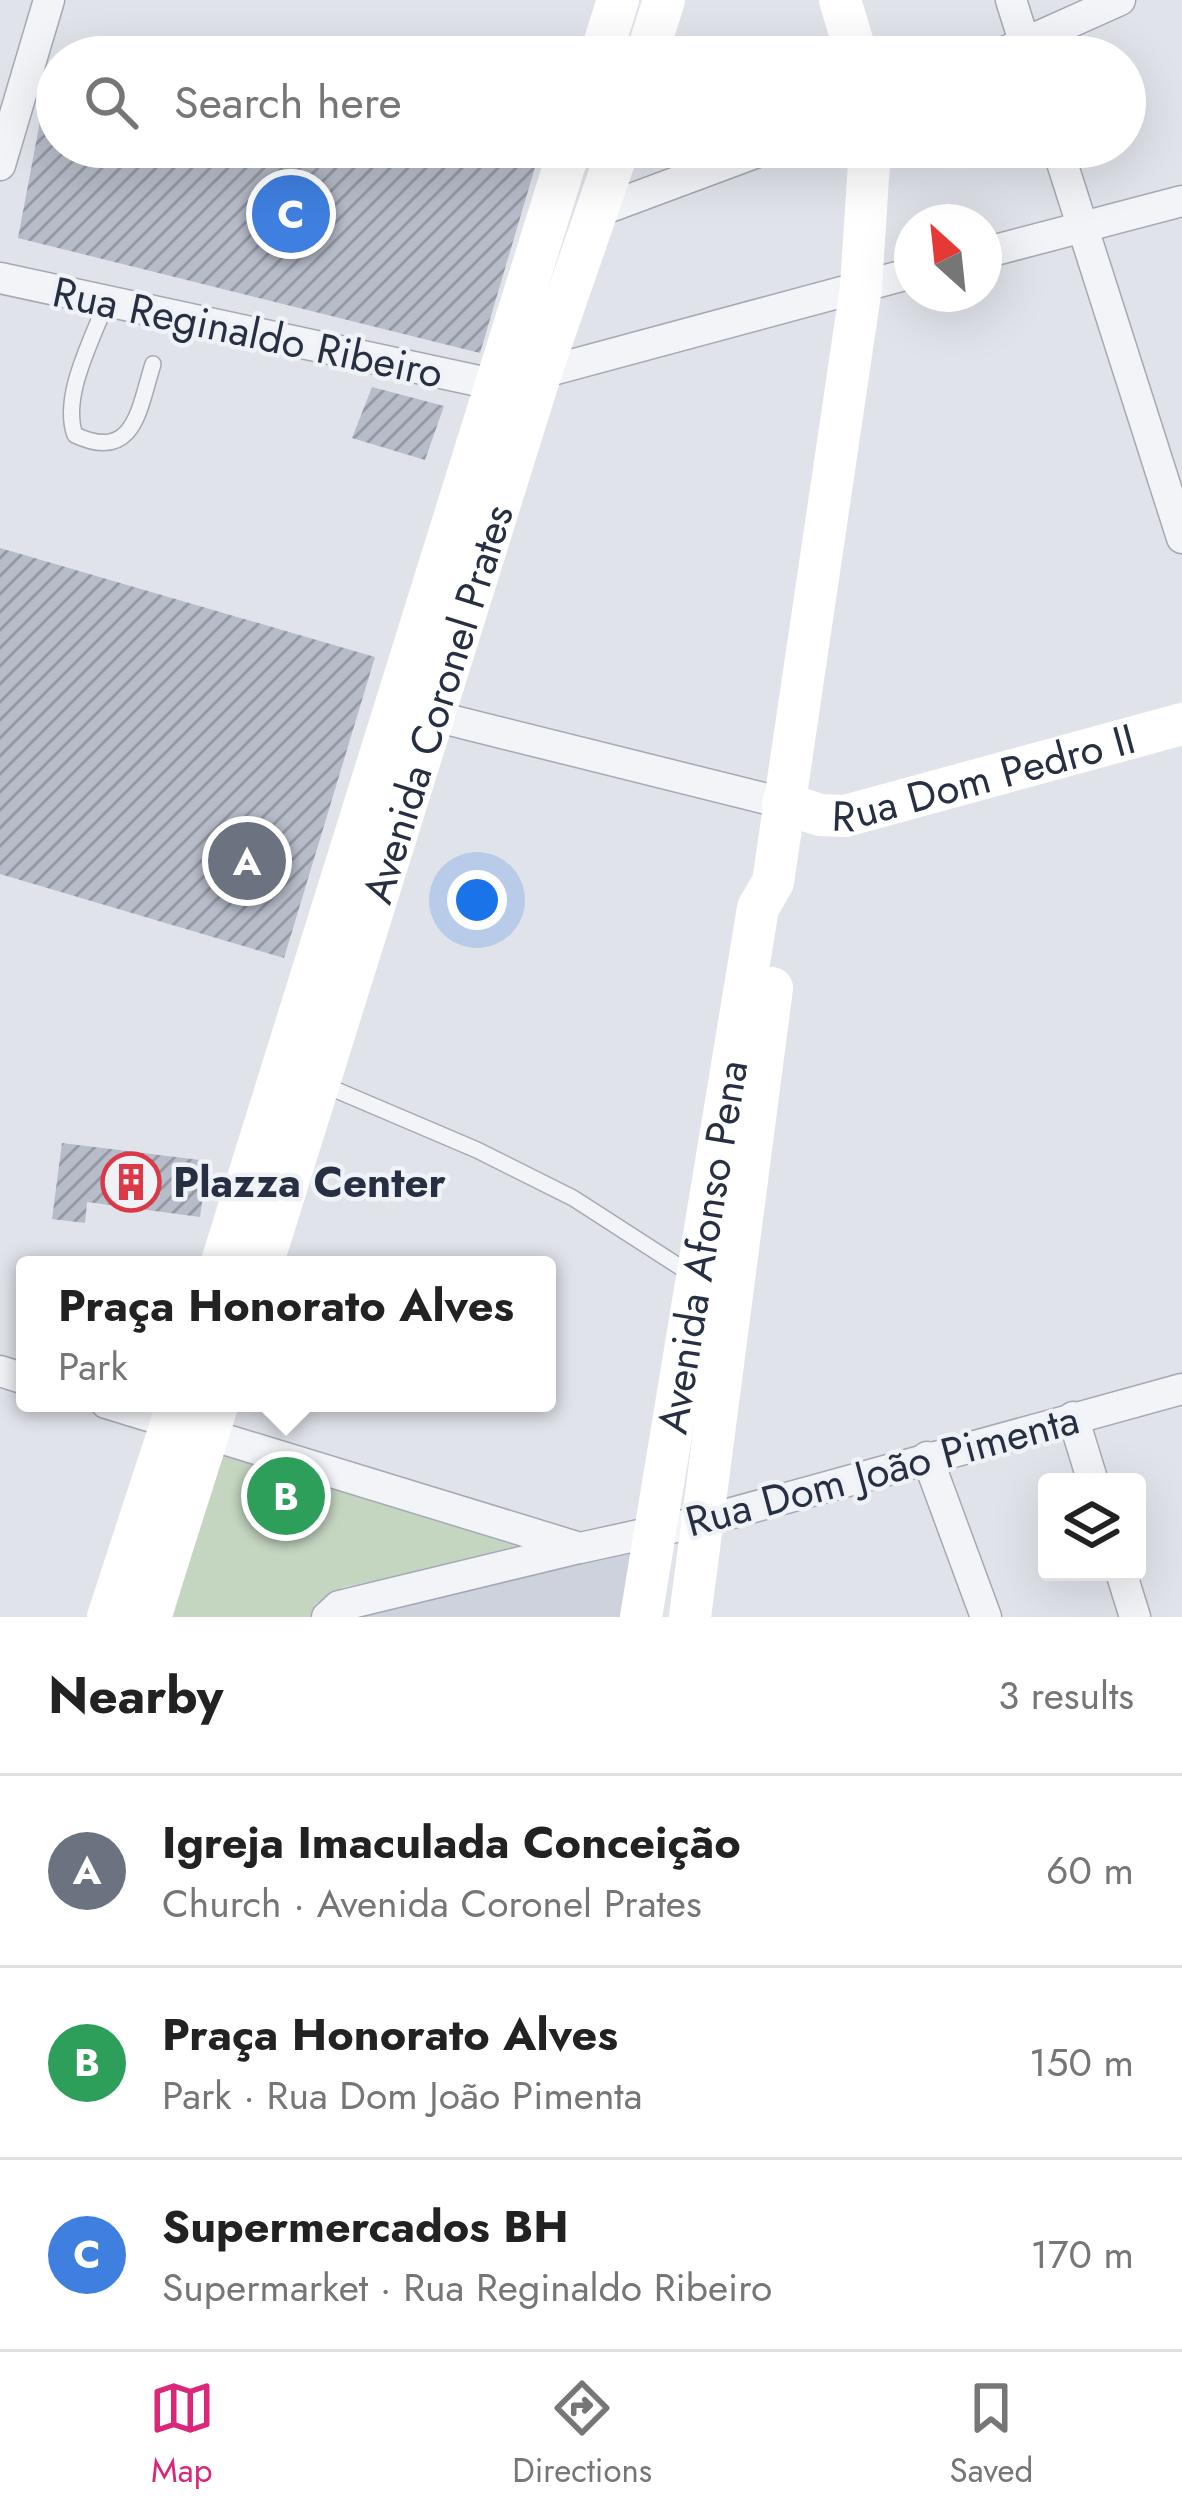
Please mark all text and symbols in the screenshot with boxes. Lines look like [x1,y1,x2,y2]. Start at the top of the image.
search box [36,36,1146,168]
icon: search [78,69,144,135]
text: Search here [174,70,402,135]
pin: C [252,169,330,259]
north arrow [894,204,1002,312]
street label: Rua Reginaldo Ribeiro [47,261,449,404]
street label: Avenida Coronel Prates [347,497,529,911]
street label: Rua Dom Pedro II [831,708,1142,847]
pin: A [208,816,286,906]
your location [447,870,507,930]
street label: Avenida Afonso Pena [642,1056,763,1438]
building icon: Plazza Center [100,1151,162,1213]
place label: Plazza Center [173,1152,447,1213]
popup [16,1256,556,1412]
text: Praça Honorato Alves [58,1273,514,1338]
text: Park [58,1338,128,1395]
street label: Rua Dom João Pimenta [679,1389,1086,1552]
pin: B [247,1451,325,1541]
map controls [1038,1473,1146,1581]
button: layers [1038,1473,1146,1581]
text: Nearby [48,1658,223,1732]
text: 3 results [998,1667,1134,1724]
text: Igreja Imaculada Conceição [162,1810,741,1875]
text: A [73,1842,101,1899]
text: 60 m [1046,1842,1134,1899]
text: Church · Avenida Coronel Prates [162,1875,702,1932]
text: Praça Honorato Alves [162,2002,618,2067]
text: B [74,2034,100,2091]
text: 150 m [1029,2034,1134,2091]
text: Park · Rua Dom João Pimenta [162,2067,642,2124]
text: Supermercados BH [162,2194,569,2259]
text: C [73,2226,101,2283]
text: 170 m [1030,2226,1134,2283]
text: Supermarket · Rua Reginaldo Ribeiro [162,2259,772,2316]
tab: Map [149,2375,215,2494]
tab: Directions [512,2375,652,2494]
tab: Saved [950,2375,1033,2494]

